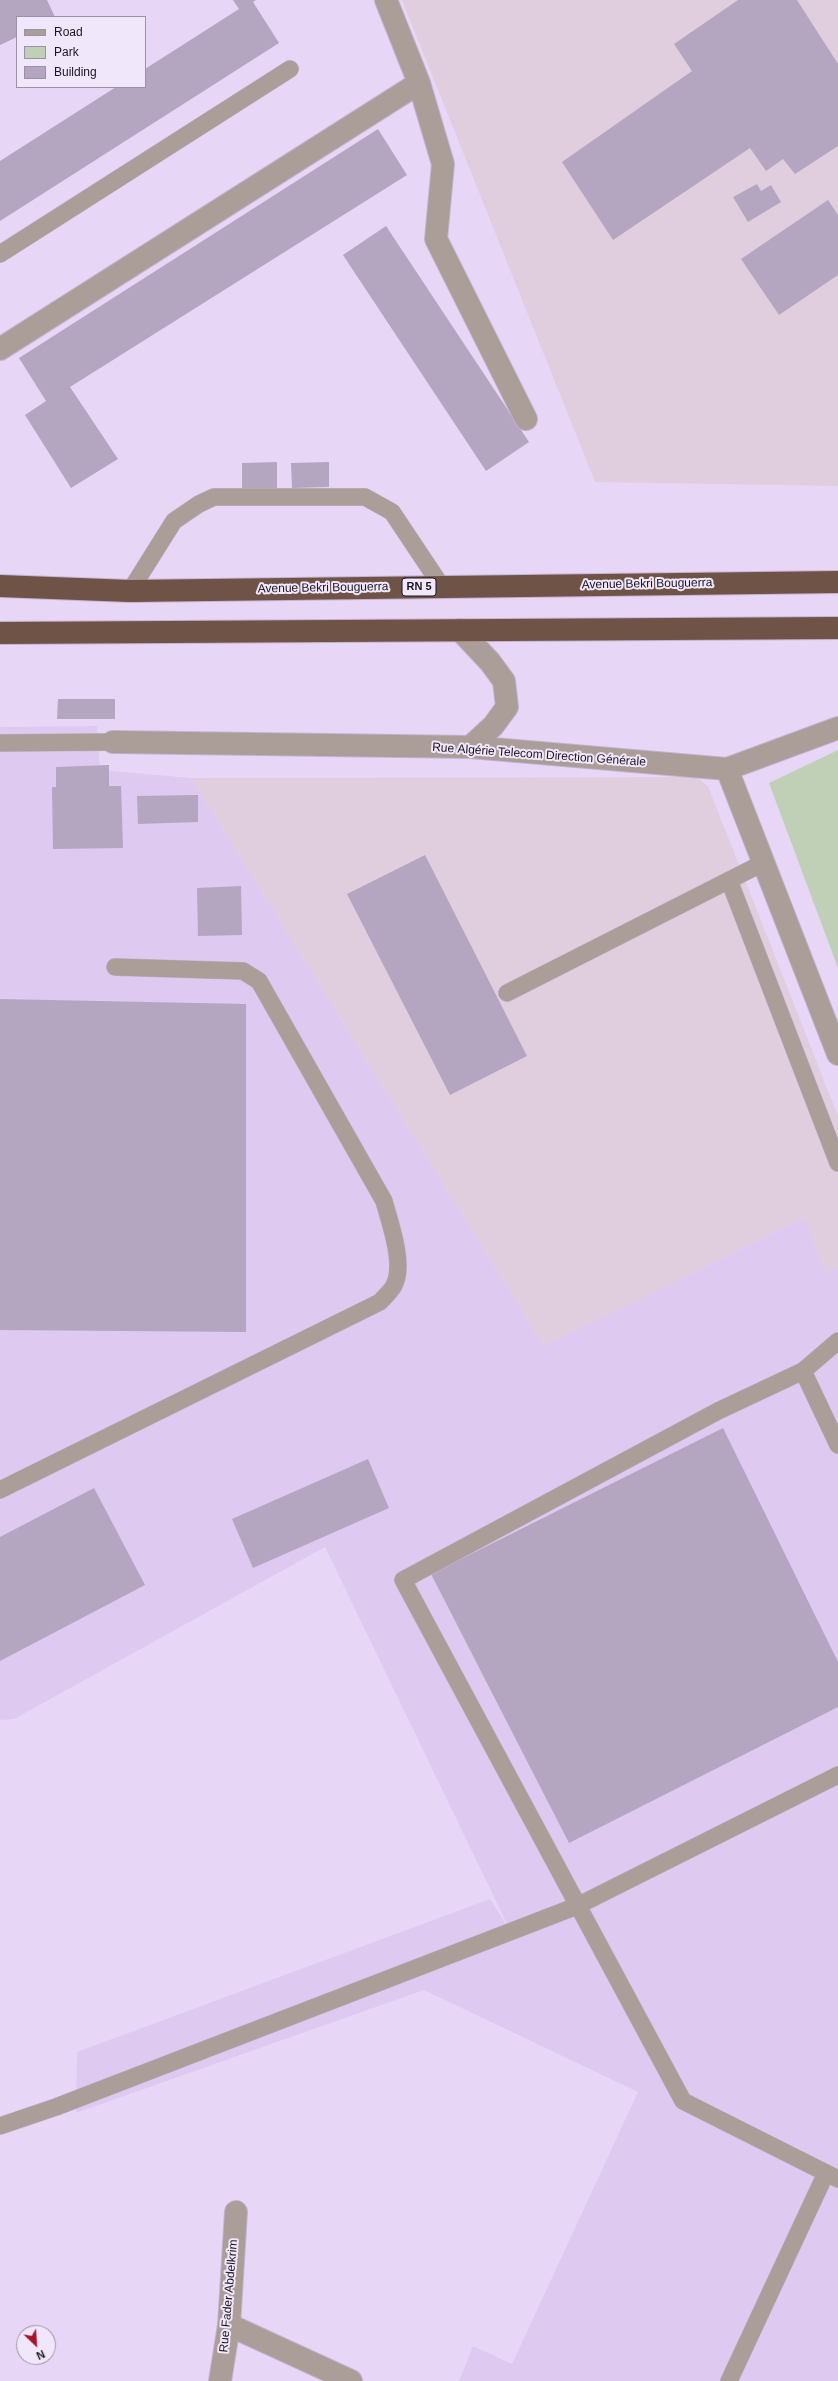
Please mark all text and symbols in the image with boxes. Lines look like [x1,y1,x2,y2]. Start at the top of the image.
legend [16,16,146,88]
text: Road [54,25,83,39]
text: Park [54,45,79,59]
text: Building [54,65,97,79]
street label: Avenue Bekri Bouguerra [582,576,712,592]
road number: RN 5 [402,578,436,596]
street label: Avenue Bekri Bouguerra [258,580,388,596]
street label: Rue Algérie Telecom Direction Générale [432,740,646,770]
street label: Rue Fader Abdelkrim [217,2239,241,2353]
north arrow [16,2325,56,2365]
text: N [35,2348,47,2362]

